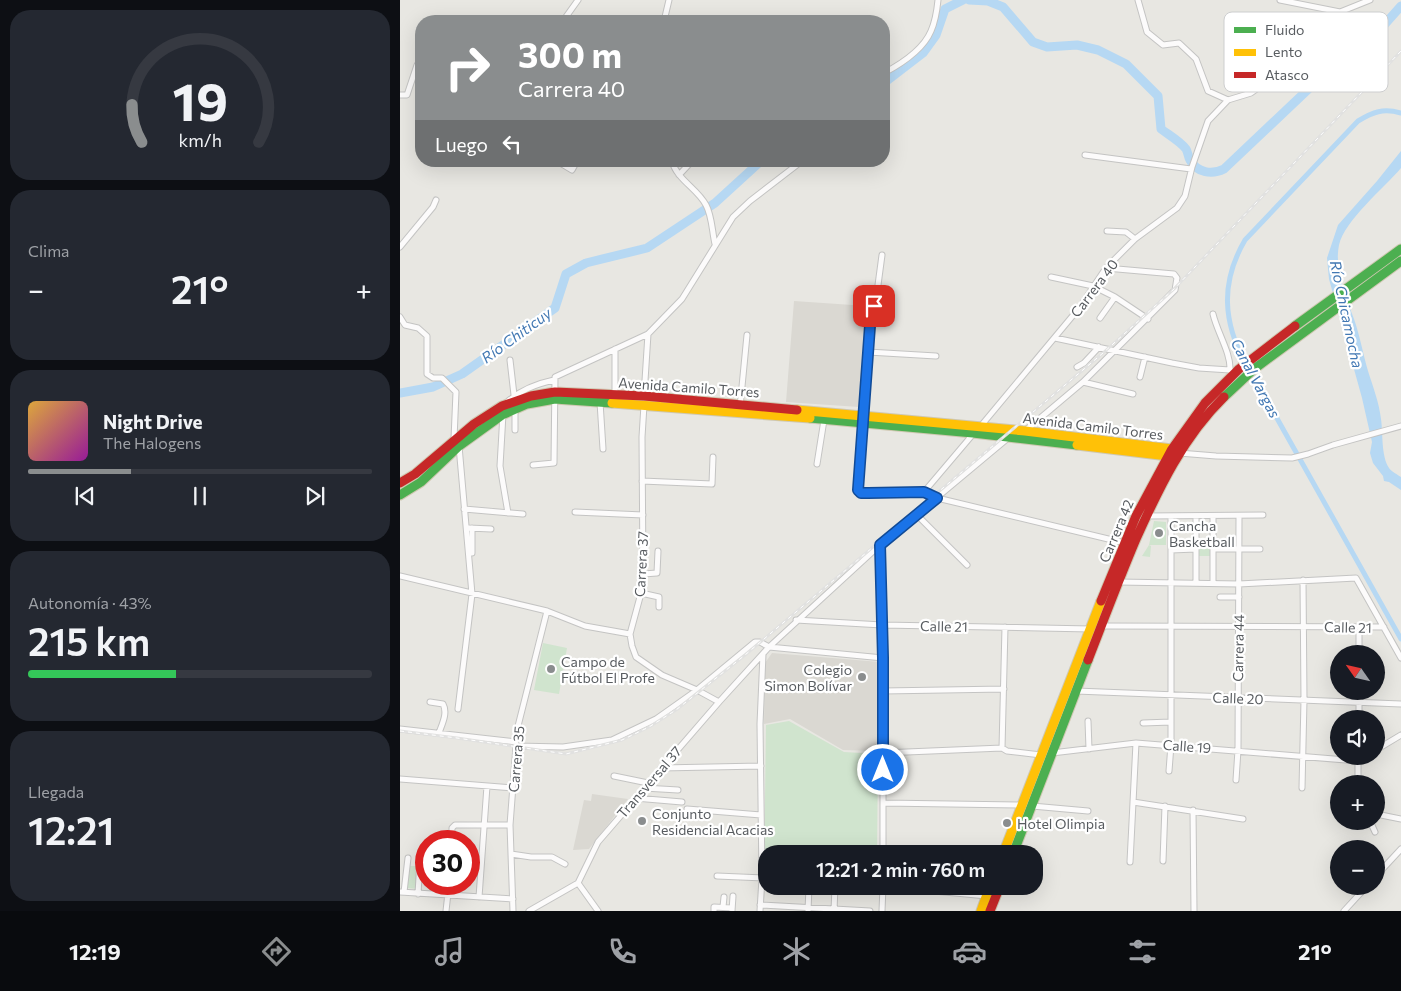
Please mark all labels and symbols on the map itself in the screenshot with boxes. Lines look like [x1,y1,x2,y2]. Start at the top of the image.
legend [1224,12,1388,92]
text: Fluido [1265,21,1304,38]
text: Lento [1265,43,1302,60]
text: Atasco [1265,66,1309,83]
street label: Carrera 40 [1067,256,1121,320]
water label: Río Chicamocha [1327,259,1367,370]
pin [853,285,895,327]
water label: Río Chiticuy [478,303,555,366]
water label: Canal Vargas [1228,335,1285,421]
street label: Avenida Camilo Torres [618,374,760,400]
street label: Avenida Camilo Torres [1022,409,1164,443]
street label: Carrera 42 [1095,497,1137,565]
place label: Cancha Basketball [1169,517,1235,550]
marker: Cancha Basketball [1153,527,1165,539]
street label: Carrera 37 [631,531,651,597]
street label: Carrera 44 [1229,614,1247,682]
street label: Calle 21 [920,617,968,635]
street label: Calle 21 [1324,618,1372,636]
north arrow [1330,645,1385,700]
place label: Campo de Fútbol El Profe [561,653,655,686]
place label: Colegio Simon Bolívar [764,661,852,694]
marker: Campo de Fútbol El Profe [545,663,557,675]
marker: Colegio Simon Bolívar [856,671,868,683]
street label: Calle 20 [1212,689,1264,707]
street label: Carrera 35 [505,725,527,793]
street label: Calle 19 [1162,736,1212,756]
street label: Transversal 37 [613,743,685,821]
position arrow [856,743,908,795]
place label: Conjunto Residencial Acacias [652,805,774,838]
marker: Conjunto Residencial Acacias [636,815,648,827]
place label: Hotel Olimpia [1017,815,1105,832]
marker: Hotel Olimpia [1001,817,1013,829]
speed limit sign: 30 [415,830,480,895]

